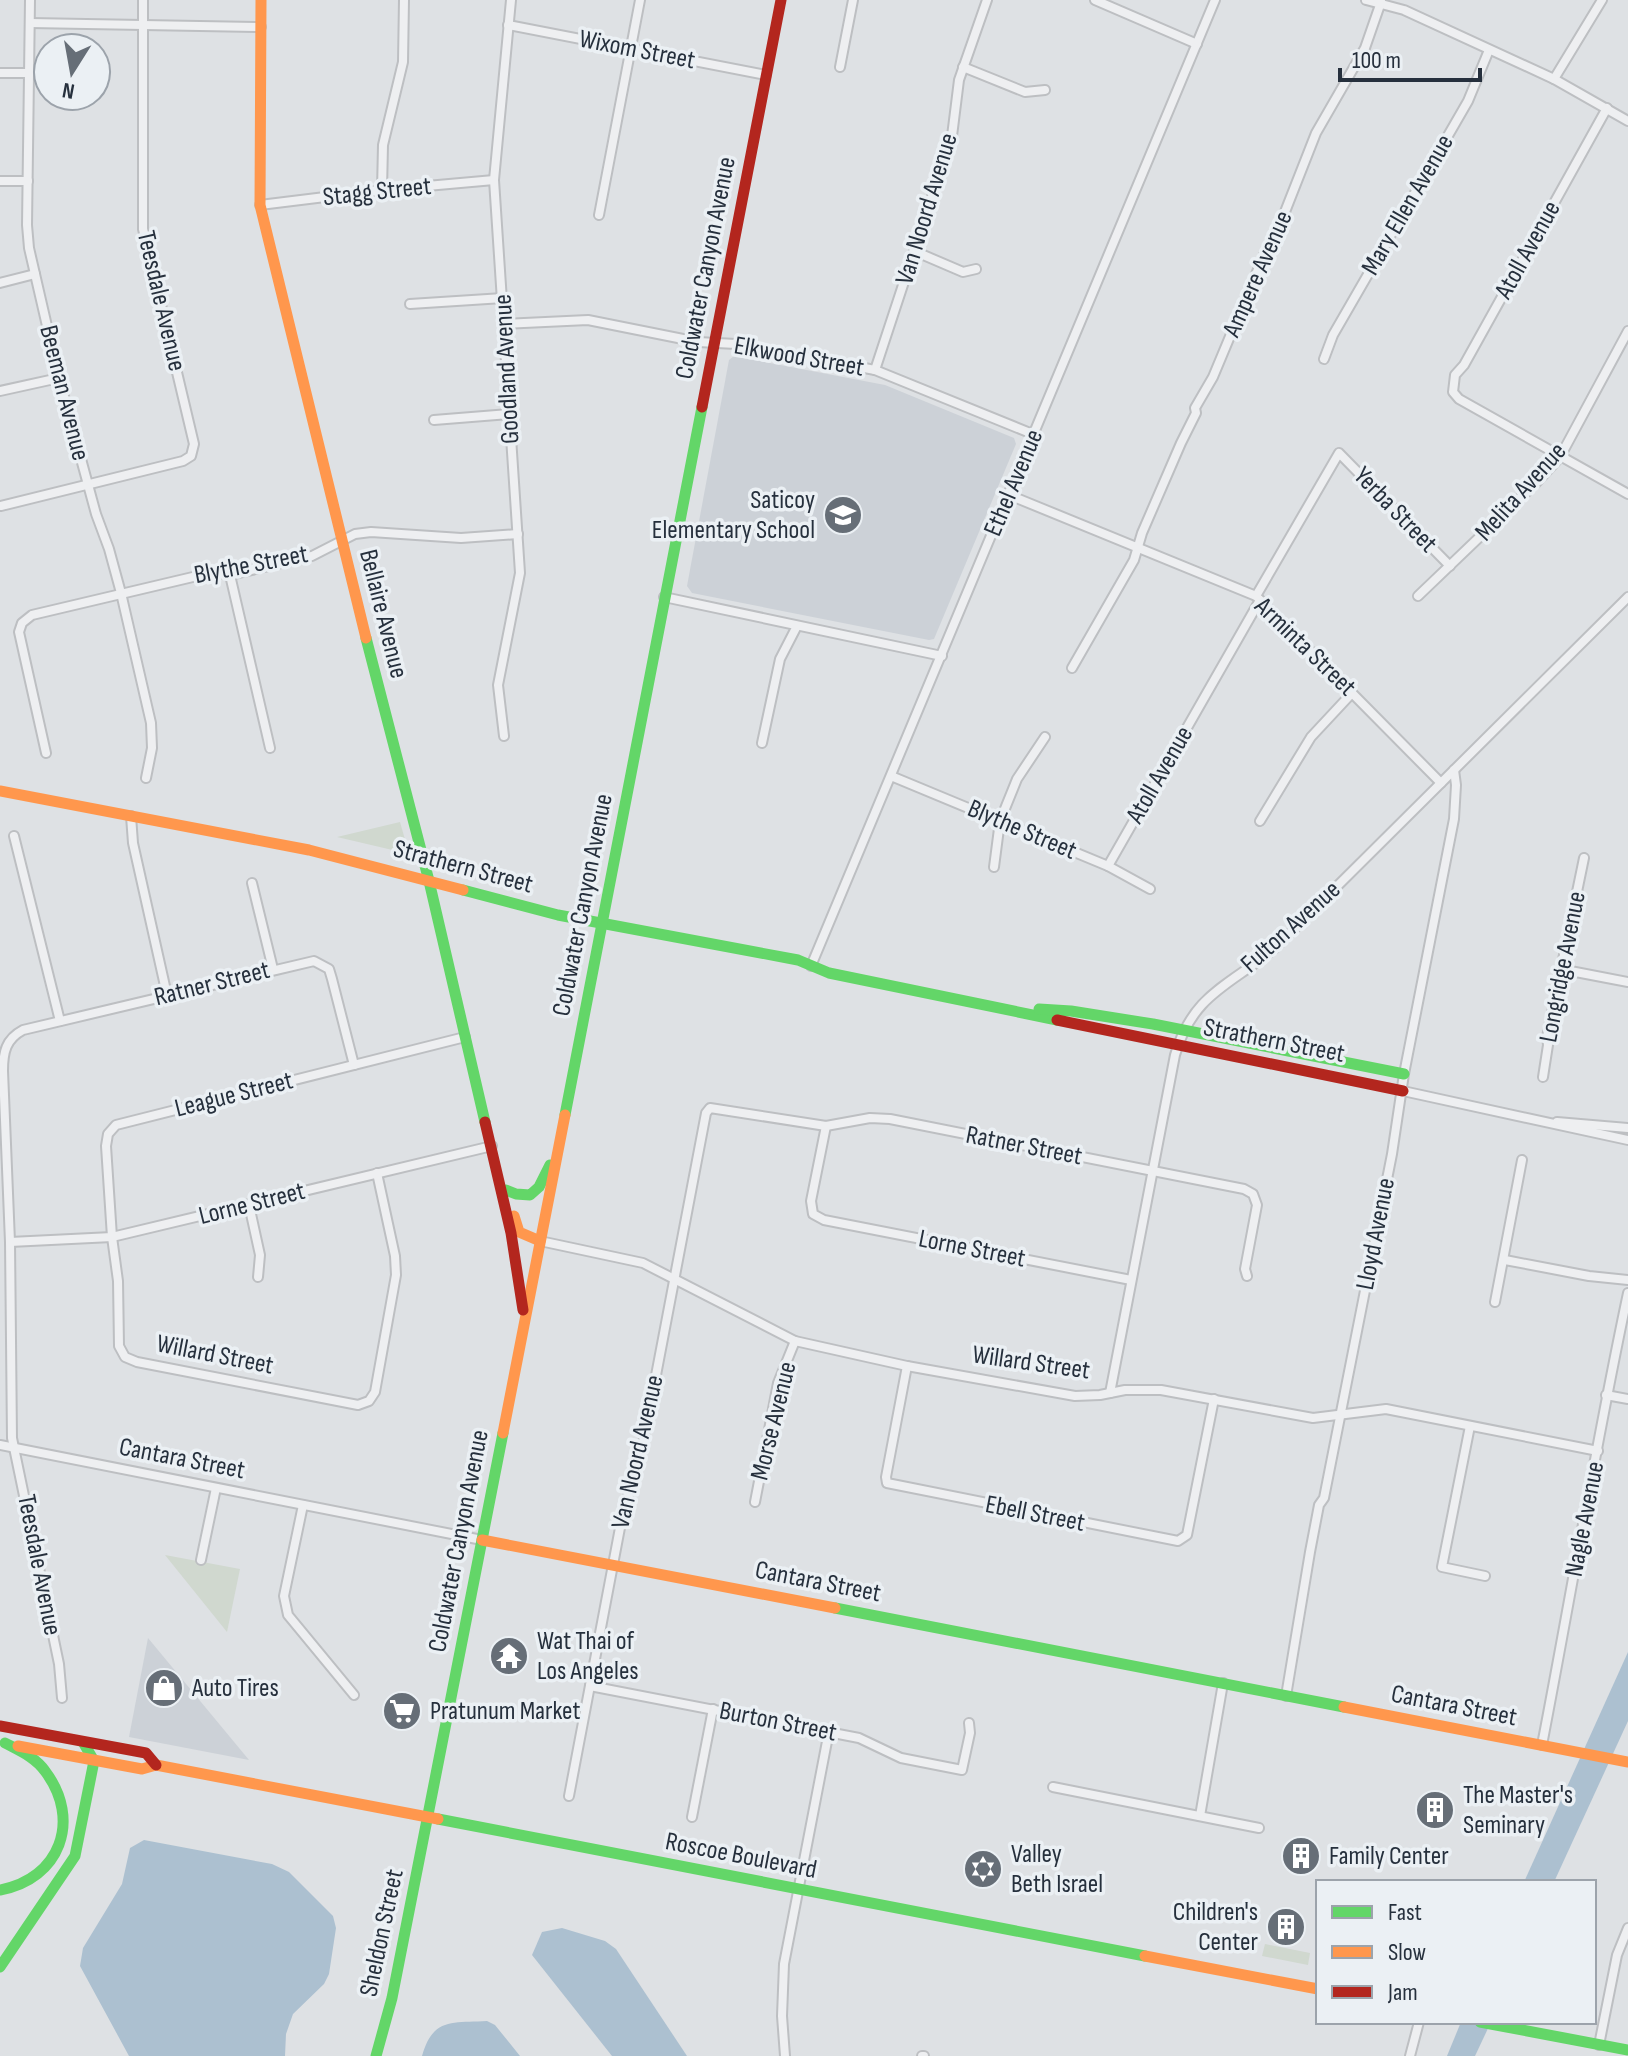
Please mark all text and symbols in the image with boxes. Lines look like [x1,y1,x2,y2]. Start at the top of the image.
street label: Wixom Street [576,24,698,76]
north arrow [32,32,112,112]
scale bar [1340,32,1480,82]
text: 100 m [1352,46,1401,75]
text: N [60,76,77,105]
street label: Mary Ellen Avenue [1355,129,1461,281]
street label: Van Noord Avenue [889,130,965,288]
street label: Coldwater Canyon Avenue [669,154,743,382]
street label: Stagg Street [321,171,433,213]
street label: Atoll Avenue [1488,196,1568,305]
street label: Ampere Avenue [1216,206,1300,343]
street label: Teesdale Avenue [130,228,192,374]
street label: Goodland Avenue [488,293,526,445]
street label: Beeman Avenue [32,322,96,464]
street label: Elkwood Street [732,330,866,384]
street label: Ethel Avenue [978,425,1050,541]
street label: Melita Avenue [1469,436,1573,548]
street label: Yerba Street [1347,461,1443,559]
place label: Saticoy Elementary School [652,485,815,546]
school or university icon: Saticoy Elementary School [822,494,864,536]
street label: Blythe Street [192,539,311,591]
street label: Bellaire Avenue [352,546,414,682]
street label: Arminta Street [1247,590,1362,703]
street label: Atoll Avenue [1119,721,1200,830]
street label: Coldwater Canyon Avenue [546,791,620,1019]
street label: Blythe Street [963,793,1081,867]
street label: Strathern Street [390,833,536,901]
street label: Fulton Avenue [1235,874,1347,980]
street label: Longridge Avenue [1533,889,1593,1045]
street label: Ratner Street [151,955,273,1013]
street label: Strathern Street [1201,1012,1347,1070]
street label: League Street [172,1065,296,1125]
street label: Ratner Street [963,1120,1085,1172]
street label: Lloyd Avenue [1350,1175,1402,1293]
street label: Lorne Street [196,1176,308,1232]
street label: Lorne Street [916,1223,1028,1275]
street label: Willard Street [154,1328,276,1382]
street label: Willard Street [970,1339,1092,1387]
street label: Morse Avenue [744,1359,804,1483]
street label: Van Noord Avenue [605,1372,671,1532]
street label: Coldwater Canyon Avenue [422,1427,496,1655]
street label: Cantara Street [117,1432,248,1486]
street label: Nagle Avenue [1559,1459,1611,1579]
street label: Ebell Street [983,1489,1087,1539]
street label: Teesdale Avenue [10,1492,68,1638]
street label: Cantara Street [753,1555,884,1609]
place label: Wat Thai of Los Angeles [537,1626,639,1687]
temple icon: Wat Thai of Los Angeles [488,1635,530,1677]
shop icon: Auto Tires [143,1667,185,1709]
place label: Auto Tires [191,1673,279,1704]
street label: Cantara Street [1389,1679,1520,1733]
supermarket icon: Pratunum Market [381,1690,423,1732]
street label: Burton Street [717,1695,839,1749]
place label: Pratunum Market [430,1696,580,1727]
place label: The Master's Seminary [1463,1780,1573,1841]
building icon: The Master's Seminary [1414,1789,1456,1831]
street label: Roscoe Boulevard [663,1826,819,1886]
building icon: Family Center [1280,1835,1322,1877]
place label: Valley Beth Israel [1011,1839,1103,1900]
place label: Family Center [1329,1841,1449,1872]
synagogue icon: Valley Beth Israel [962,1848,1004,1890]
street label: Sheldon Street [353,1866,411,1999]
legend [1316,1880,1596,2024]
place label: Children's Center [1173,1897,1259,1958]
text: Fast [1388,1898,1422,1927]
building icon: Children's Center [1265,1906,1307,1948]
text: Slow [1388,1938,1426,1967]
text: Jam [1387,1978,1418,2007]

